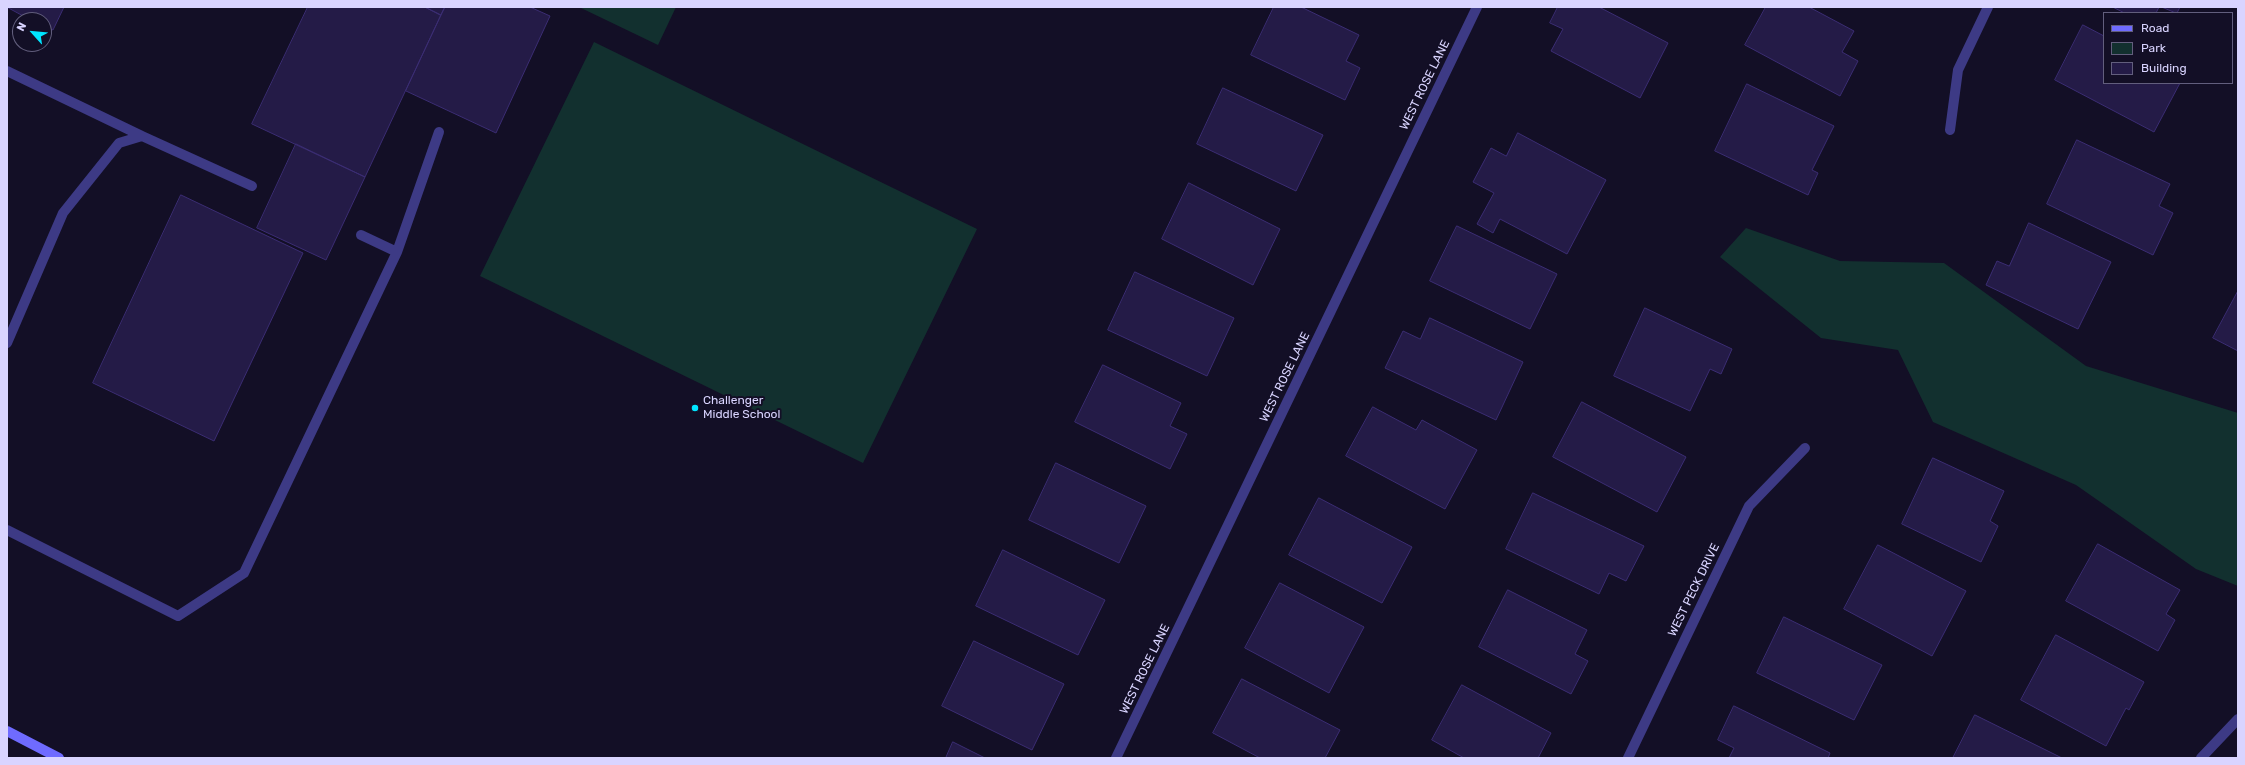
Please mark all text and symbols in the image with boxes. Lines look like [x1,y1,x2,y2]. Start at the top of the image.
north arrow [12,12,52,52]
legend [2103,12,2233,84]
text: N [14,20,29,33]
text: Road [2141,21,2169,35]
street label: WEST ROSE LANE [1397,38,1453,132]
text: Park [2141,41,2166,55]
text: Building [2141,61,2187,75]
street label: WEST ROSE LANE [1257,330,1313,424]
place label: Challenger Middle School [703,394,780,422]
marker: Challenger Middle School [690,403,700,413]
street label: WEST PECK DRIVE [1665,541,1723,639]
street label: WEST ROSE LANE [1117,622,1173,716]

